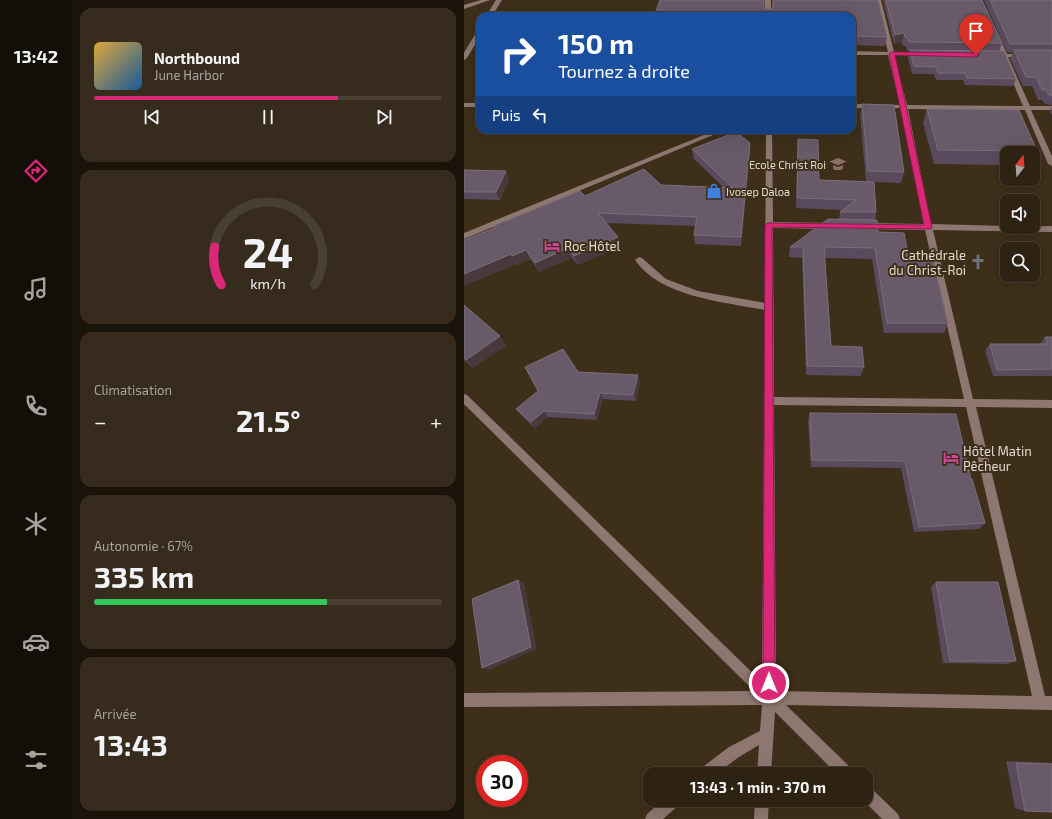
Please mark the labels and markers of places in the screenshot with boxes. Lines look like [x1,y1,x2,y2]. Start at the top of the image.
pin [959,14,993,55]
school or university icon: Ecole Christ Roi [829,155,847,173]
place label: Ecole Christ Roi [749,158,826,171]
shop icon: Ivosep Daloa [705,182,723,200]
place label: Ivosep Daloa [726,185,790,198]
hotel icon: Roc Hôtel [543,237,561,255]
place label: Roc Hôtel [564,238,621,254]
place label: Cathédrale du Christ-Roi [889,247,966,278]
church icon: Cathédrale du Christ-Roi [969,253,987,271]
place label: Hôtel Matin Pêcheur [963,443,1032,474]
hotel icon: Hôtel Matin Pêcheur [942,449,960,467]

